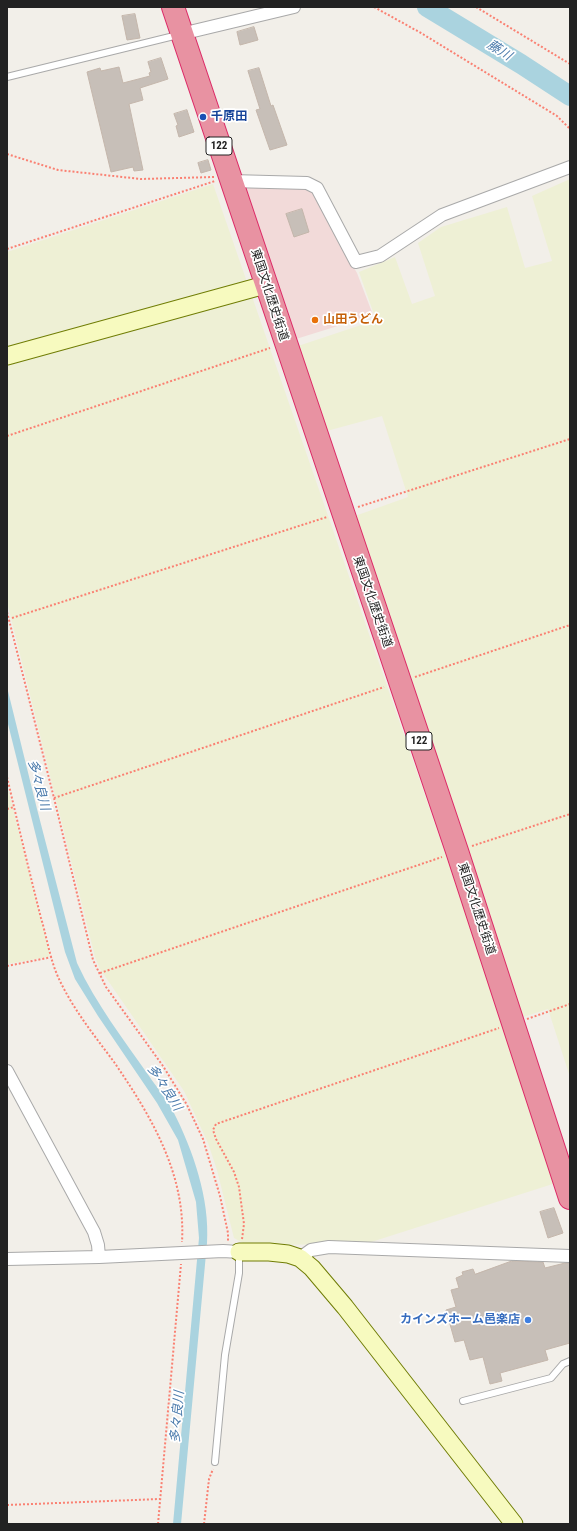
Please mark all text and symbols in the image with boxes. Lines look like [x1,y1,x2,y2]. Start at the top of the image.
water label: 藤川 [484,37,514,65]
place label: 千原田 [211,110,247,124]
marker: 千原田 [198,112,208,122]
road number: 122 [206,137,232,155]
street label: 東国文化歴史街道 [247,247,291,343]
place label: 山田うどん [323,313,383,327]
marker: 山田うどん [310,315,320,325]
street label: 東国文化歴史街道 [350,554,394,650]
road number: 122 [406,732,432,750]
water label: 多々良川 [24,758,52,812]
street label: 東国文化歴史街道 [454,861,498,957]
water label: 多々良川 [143,1062,185,1114]
place label: カインズホーム邑楽店 [400,1313,520,1327]
marker: カインズホーム邑楽店 [523,1315,533,1325]
water label: 多々良川 [168,1390,188,1444]

